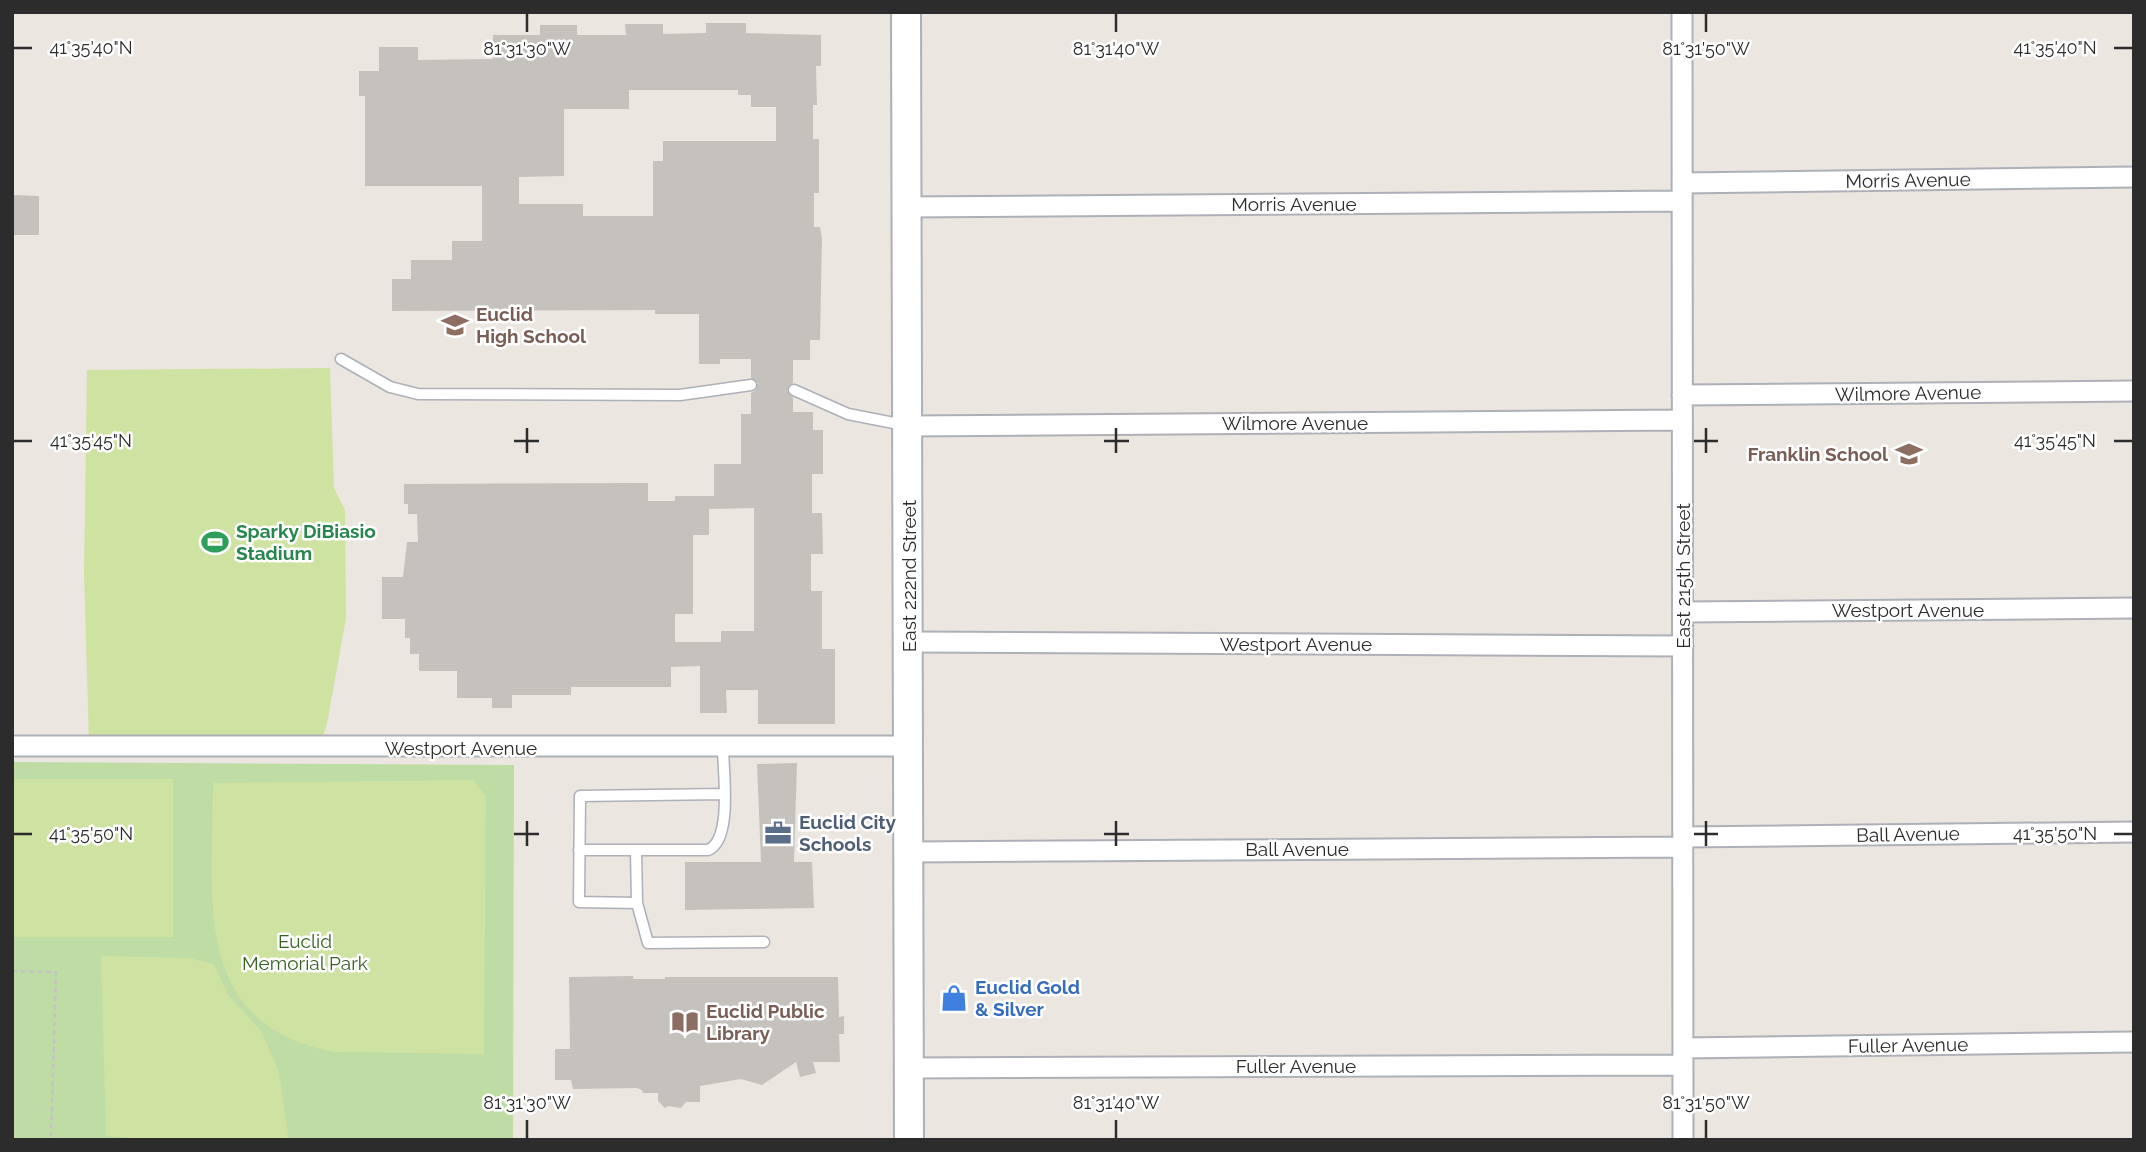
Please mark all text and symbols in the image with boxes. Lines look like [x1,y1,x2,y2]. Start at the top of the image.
text: 41°35'40"N [49,37,133,58]
text: 41°35'40"N [2013,37,2097,58]
text: 81°31'30"W [483,38,571,59]
text: 81°31'40"W [1073,38,1159,59]
text: 81°31'50"W [1662,38,1750,59]
street label: Morris Avenue [1845,168,1971,192]
street label: Morris Avenue [1231,193,1357,215]
place label: Euclid High School [476,303,587,347]
school or university icon: Euclid High School [440,310,470,340]
street label: Wilmore Avenue [1835,381,1981,405]
street label: Wilmore Avenue [1222,412,1368,434]
text: 41°35'45"N [50,430,132,451]
text: 41°35'45"N [2014,430,2096,451]
school or university icon: Franklin School [1894,439,1924,469]
place label: Franklin School [1748,443,1889,465]
street label: East 222nd Street [898,499,920,652]
street label: East 215th Street [1672,503,1694,649]
place label: Sparky DiBiasio Stadium [236,520,376,564]
sports icon: Sparky DiBiasio Stadium [200,527,230,557]
street label: Westport Avenue [1832,599,1984,621]
street label: Westport Avenue [1220,633,1372,655]
street label: Westport Avenue [385,737,537,759]
place label: Euclid City Schools [799,811,897,855]
office icon: Euclid City Schools [763,818,793,848]
street label: Ball Avenue [1856,822,1960,846]
text: 41°35'50"N [49,823,133,844]
text: 41°35'50"N [2013,823,2097,844]
street label: Ball Avenue [1245,838,1349,860]
park label: Euclid Memorial Park [242,930,368,974]
place label: Euclid Gold & Silver [975,976,1080,1020]
shop icon: Euclid Gold & Silver [939,983,969,1013]
place label: Euclid Public Library [706,1000,825,1044]
library icon: Euclid Public Library [670,1007,700,1037]
street label: Fuller Avenue [1848,1033,1968,1057]
street label: Fuller Avenue [1236,1055,1356,1077]
text: 81°31'30"W [483,1092,571,1113]
text: 81°31'40"W [1073,1092,1159,1113]
text: 81°31'50"W [1662,1092,1750,1113]

